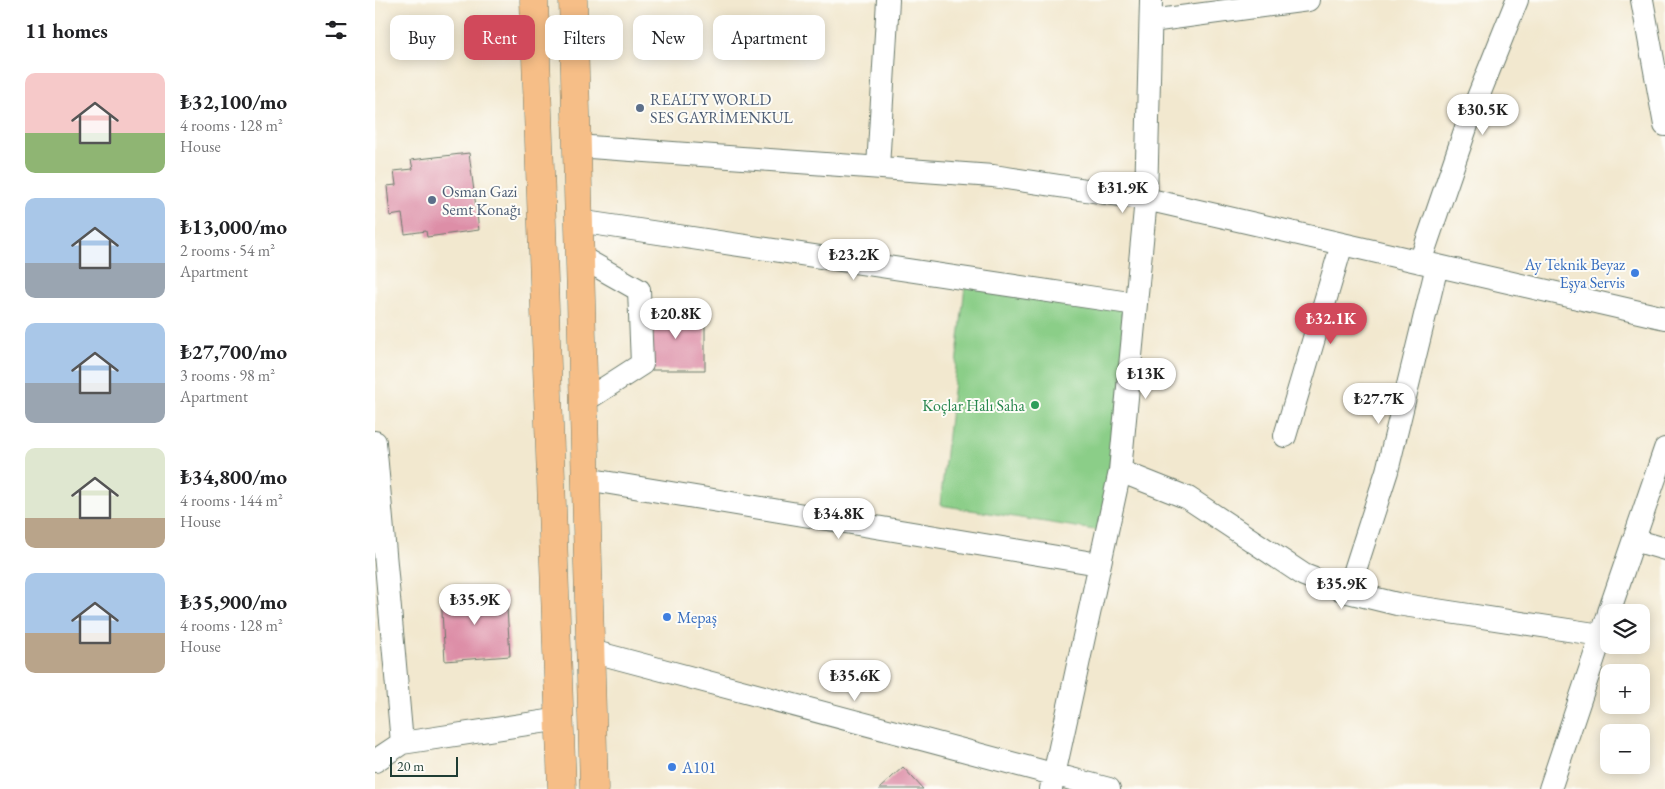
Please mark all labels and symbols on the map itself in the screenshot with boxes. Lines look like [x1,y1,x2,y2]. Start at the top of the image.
place label: REALTY WORLD SES GAYRİMENKUL [650,89,794,128]
pin: ₺30.5K [1442,94,1524,136]
marker: REALTY WORLD SES GAYRİMENKUL [634,102,646,114]
pin: ₺31.9K [1082,172,1164,214]
place label: Osman Gazi Semt Konağı [442,181,521,220]
marker: Osman Gazi Semt Konağı [426,194,438,206]
pin: ₺23.2K [813,238,895,281]
place label: Ay Teknik Beyaz Eşya Servis [1523,254,1625,293]
marker: Ay Teknik Beyaz Eşya Servis [1629,267,1641,279]
pin: ₺20.8K [635,298,717,340]
pin: ₺32.1K [1290,302,1372,345]
pin: ₺13K [1116,358,1176,400]
pin: ₺27.7K [1338,382,1420,425]
place label: Koçlar Halı Saha [922,395,1026,416]
marker: Koçlar Halı Saha [1029,399,1041,411]
pin: ₺34.8K [798,498,880,540]
pin: ₺35.9K [1301,568,1383,610]
pin: ₺35.9K [434,584,516,626]
place label: Mepaş [677,607,717,628]
marker: Mepaş [661,611,673,623]
pin: ₺35.6K [814,660,896,702]
scale bar [390,754,457,777]
place label: A101 [681,757,716,778]
marker: A101 [666,761,678,773]

